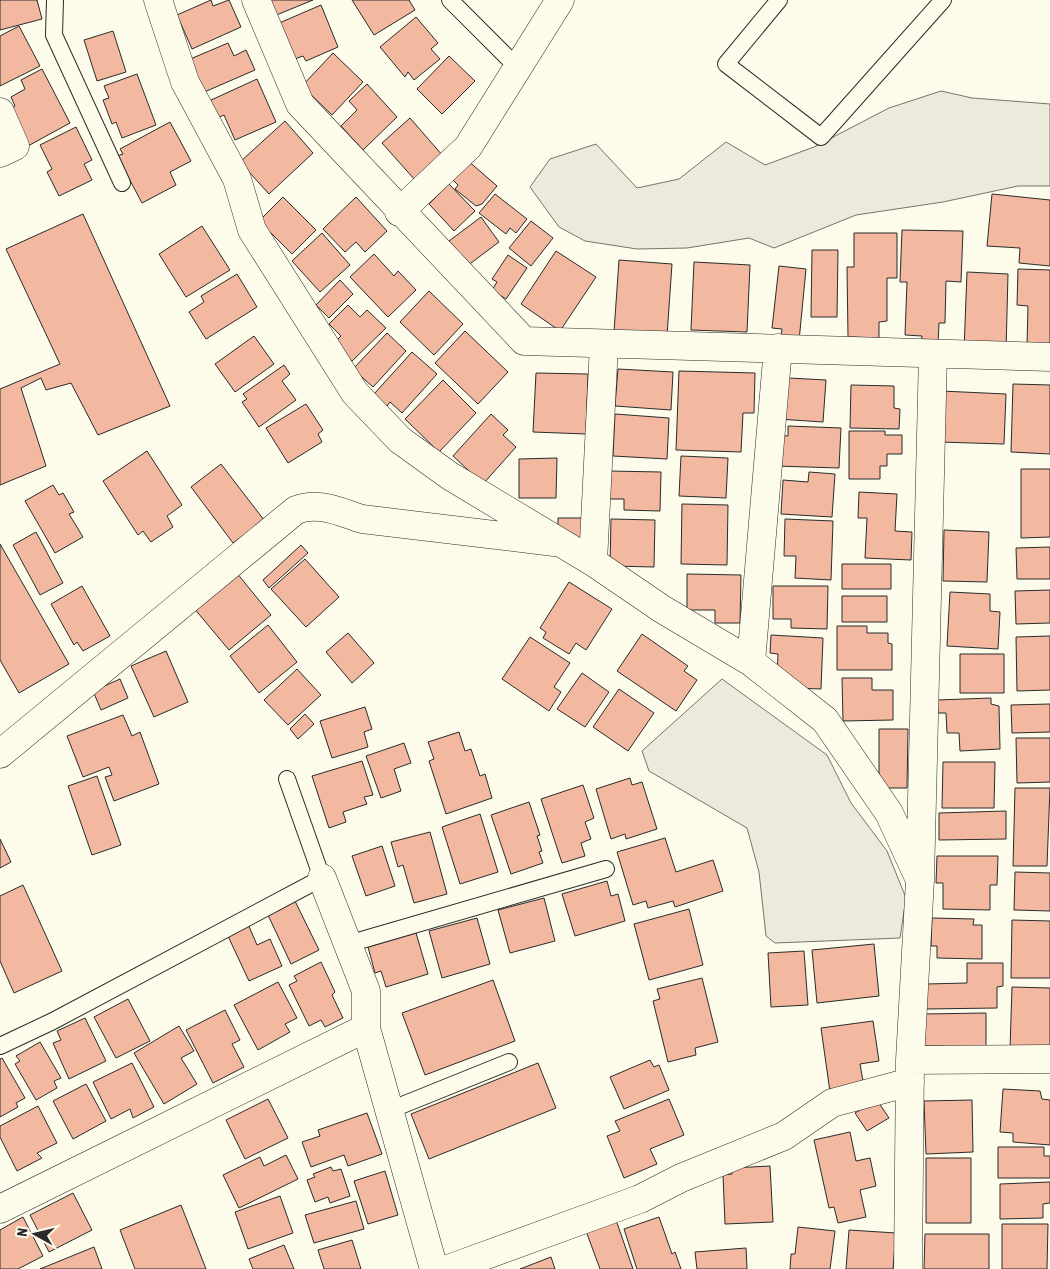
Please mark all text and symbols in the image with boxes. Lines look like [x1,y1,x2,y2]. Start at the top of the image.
north arrow [10,1209,60,1259]
text: N [14,1227,31,1237]

